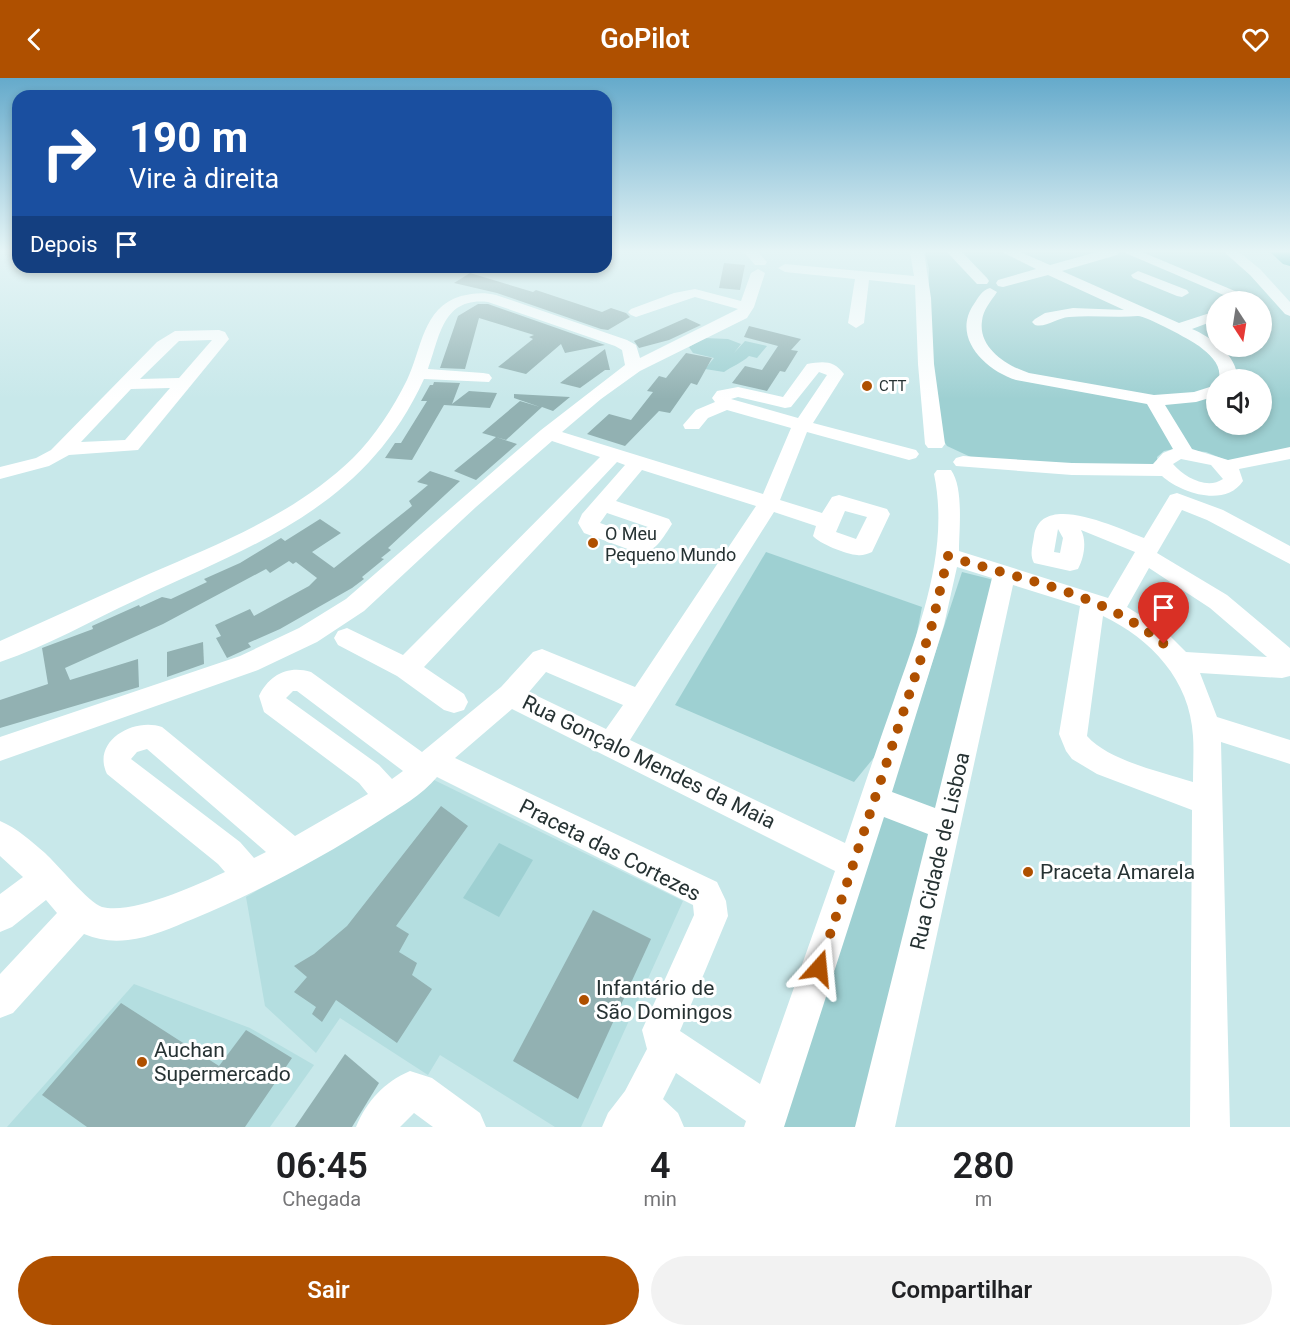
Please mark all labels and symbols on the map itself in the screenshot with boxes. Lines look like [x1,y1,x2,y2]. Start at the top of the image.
north arrow [1206,291,1272,357]
place label: CTT [879,377,907,395]
marker: CTT [860,379,874,393]
place label: O Meu Pequeno Mundo [605,523,736,565]
marker: O Meu Pequeno Mundo [586,536,600,550]
pin [1138,582,1189,644]
street label: Rua Gonçalo Mendes da Maia [519,690,779,834]
street label: Rua Cidade de Lisboa [906,750,974,952]
street label: Praceta das Cortezes [516,794,704,906]
place label: Praceta Amarela [1040,860,1195,884]
marker: Praceta Amarela [1021,865,1035,879]
position arrow [787,936,851,1000]
place label: Infantário de São Domingos [596,976,733,1024]
marker: Infantário de São Domingos [577,993,591,1007]
place label: Auchan Supermercado [154,1038,291,1086]
marker: Auchan Supermercado [135,1055,149,1069]

